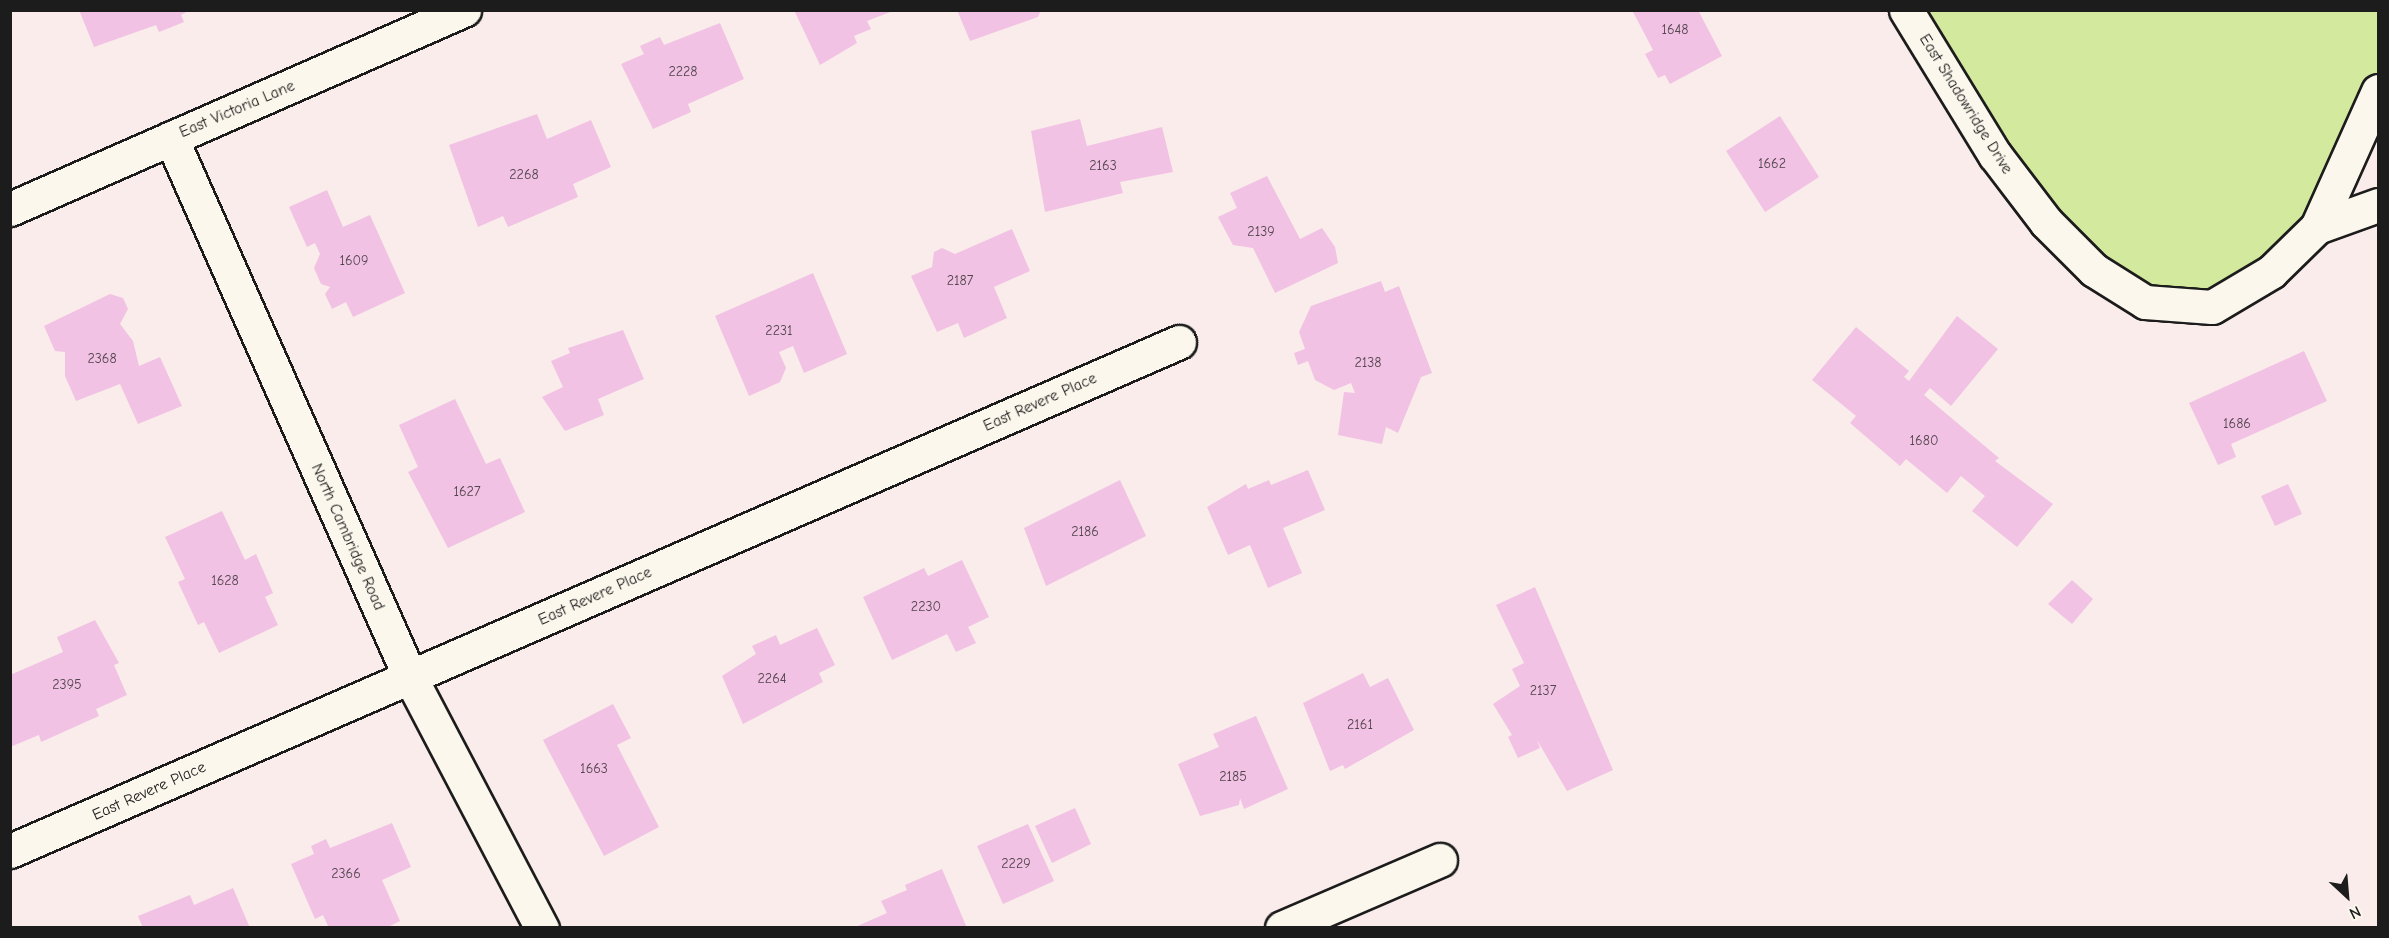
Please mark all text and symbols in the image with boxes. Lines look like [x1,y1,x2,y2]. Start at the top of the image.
house number: 1648 [1661,22,1689,38]
street label: East Shadowridge Drive [1915,31,2017,177]
house number: 2228 [668,64,698,80]
street label: East Victoria Lane [176,76,298,142]
house number: 1662 [1758,156,1786,172]
house number: 2163 [1089,158,1117,174]
house number: 2268 [509,167,539,183]
house number: 2139 [1247,224,1275,240]
house number: 1609 [339,253,369,269]
house number: 2187 [947,273,973,289]
house number: 2231 [765,323,793,339]
house number: 2368 [87,351,117,367]
house number: 2138 [1354,355,1382,371]
street label: East Revere Place [980,368,1100,436]
house number: 1686 [2223,416,2251,432]
house number: 1680 [1910,433,1938,449]
street label: North Cambridge Road [307,461,389,613]
house number: 1627 [453,484,481,500]
house number: 2186 [1071,524,1099,540]
street label: East Revere Place [535,562,655,630]
house number: 1628 [211,573,239,589]
house number: 2230 [911,599,941,615]
house number: 2264 [757,671,787,687]
house number: 2395 [52,677,82,693]
house number: 2137 [1530,683,1556,699]
house number: 2161 [1347,717,1373,733]
street label: East Revere Place [89,757,209,825]
house number: 1663 [580,761,608,777]
house number: 2185 [1219,769,1247,785]
house number: 2229 [1001,856,1031,872]
house number: 2366 [331,866,361,882]
north arrow [2317,866,2377,926]
text: N [2346,902,2364,923]

